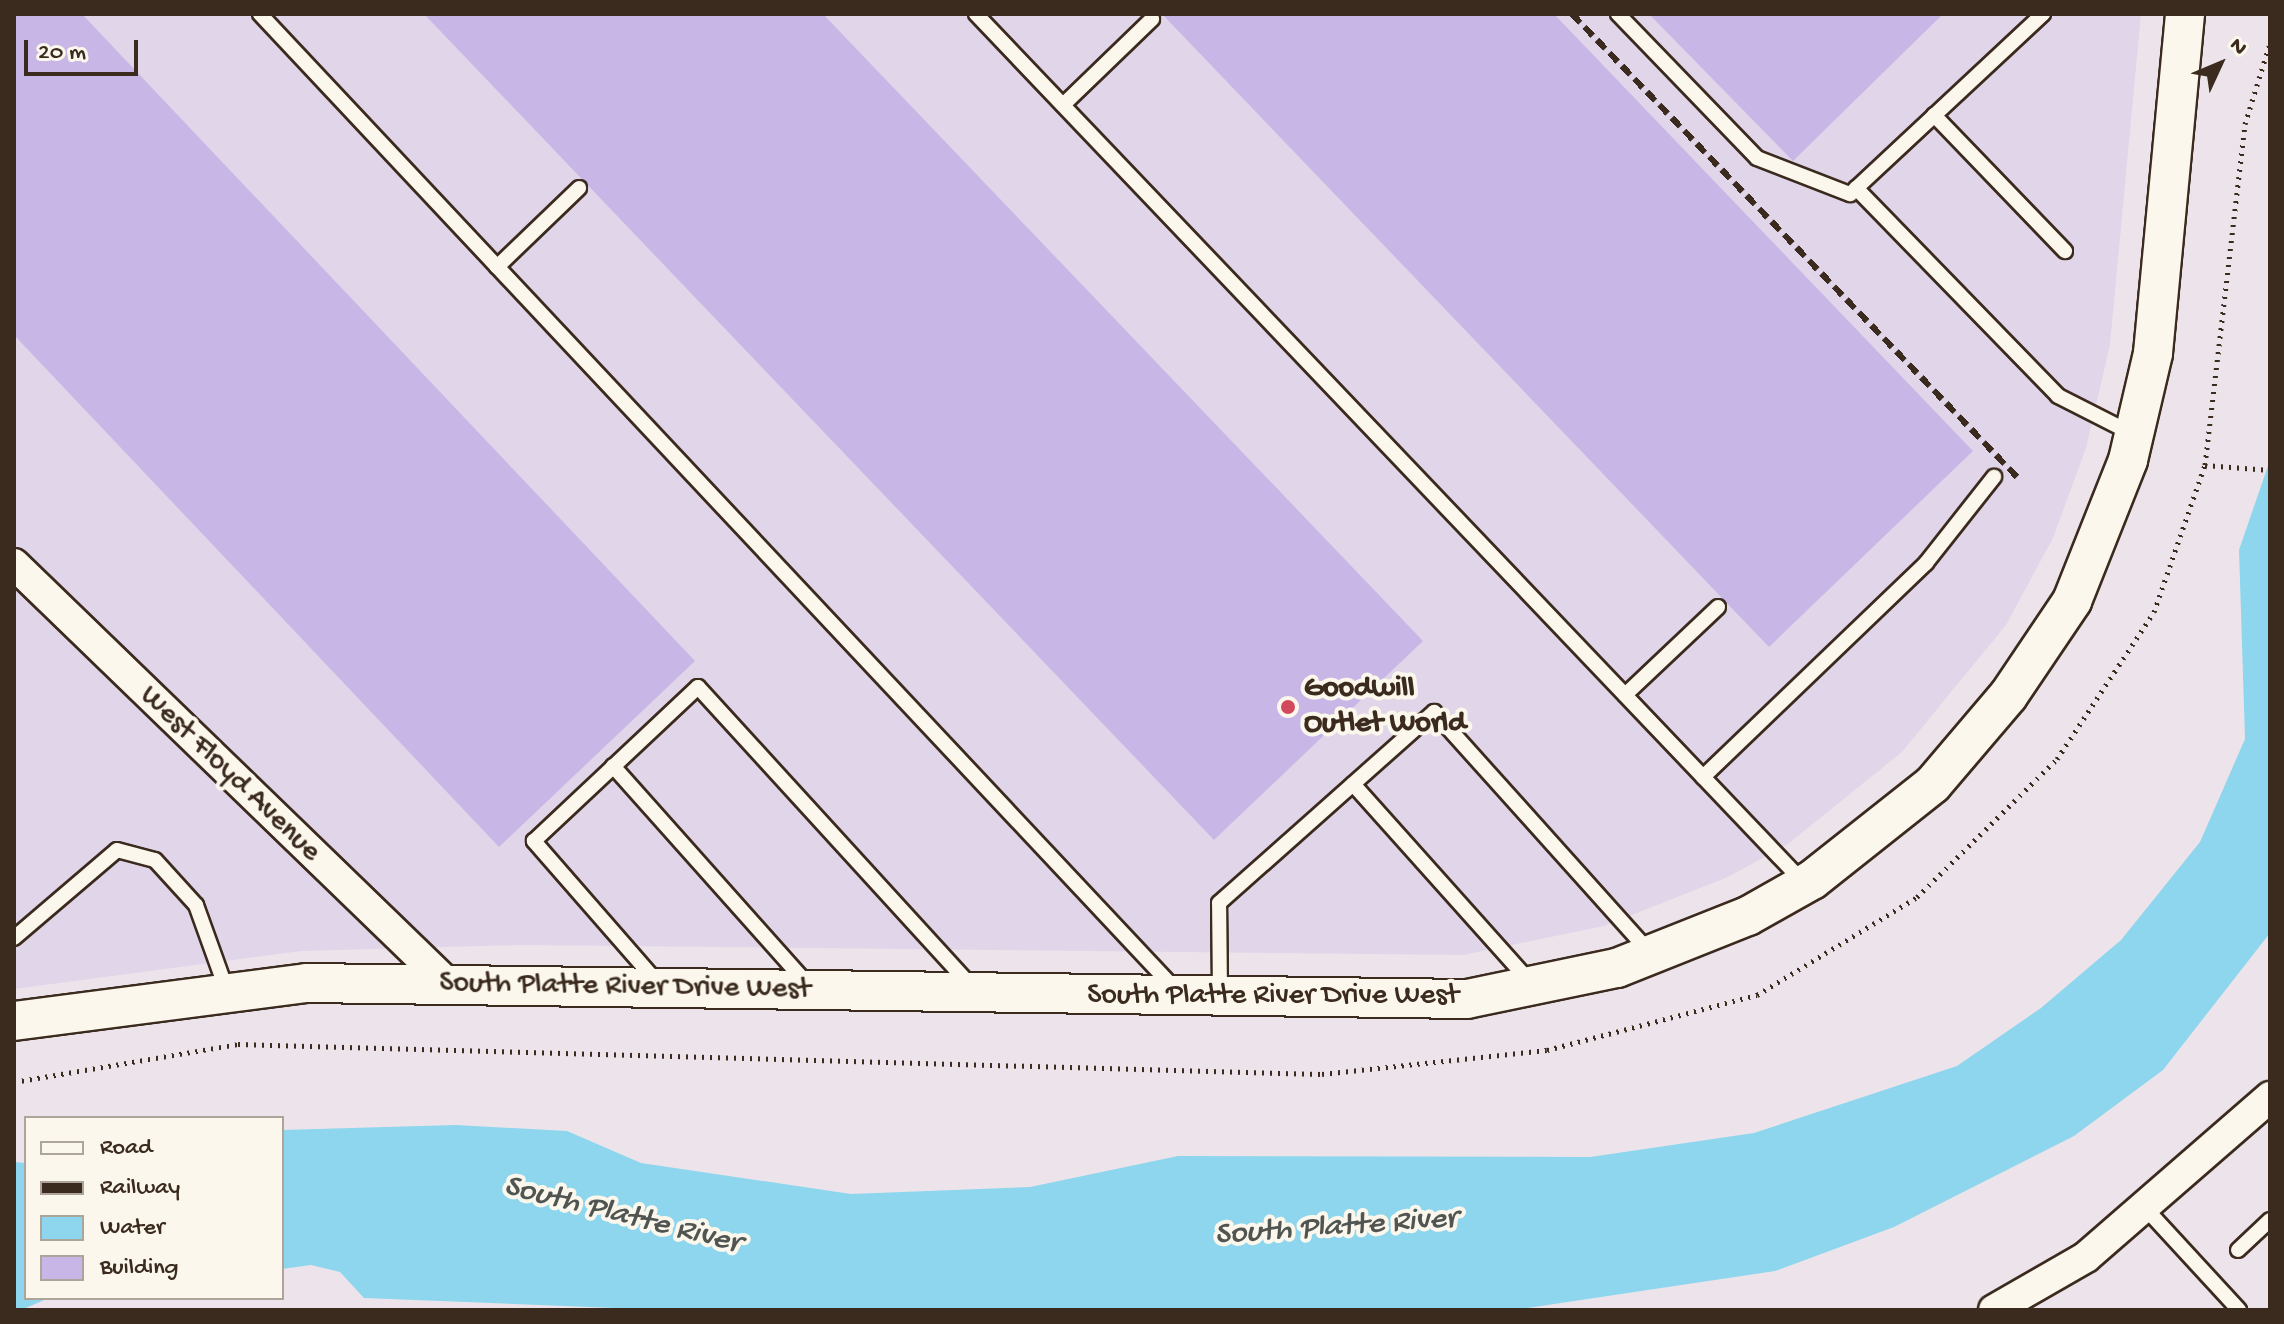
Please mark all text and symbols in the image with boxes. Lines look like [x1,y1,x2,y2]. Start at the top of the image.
scale bar [28,24,142,74]
north arrow [2180,24,2260,104]
text: N [2223,33,2252,62]
text: 20 m [38,39,86,68]
place label: Goodwill Outlet World [1304,672,1466,742]
street label: West Floyd Avenue [131,679,327,871]
marker: Goodwill Outlet World [1279,698,1297,716]
street label: South Platte River Drive West [439,967,811,1009]
street label: South Platte River Drive West [1087,979,1459,1015]
legend [24,1116,284,1300]
text: Road [100,1134,152,1163]
water label: South Platte River [500,1168,744,1264]
text: Railway [100,1174,180,1203]
water label: South Platte River [1214,1200,1458,1256]
text: Water [100,1214,164,1243]
text: Building [100,1254,178,1283]

